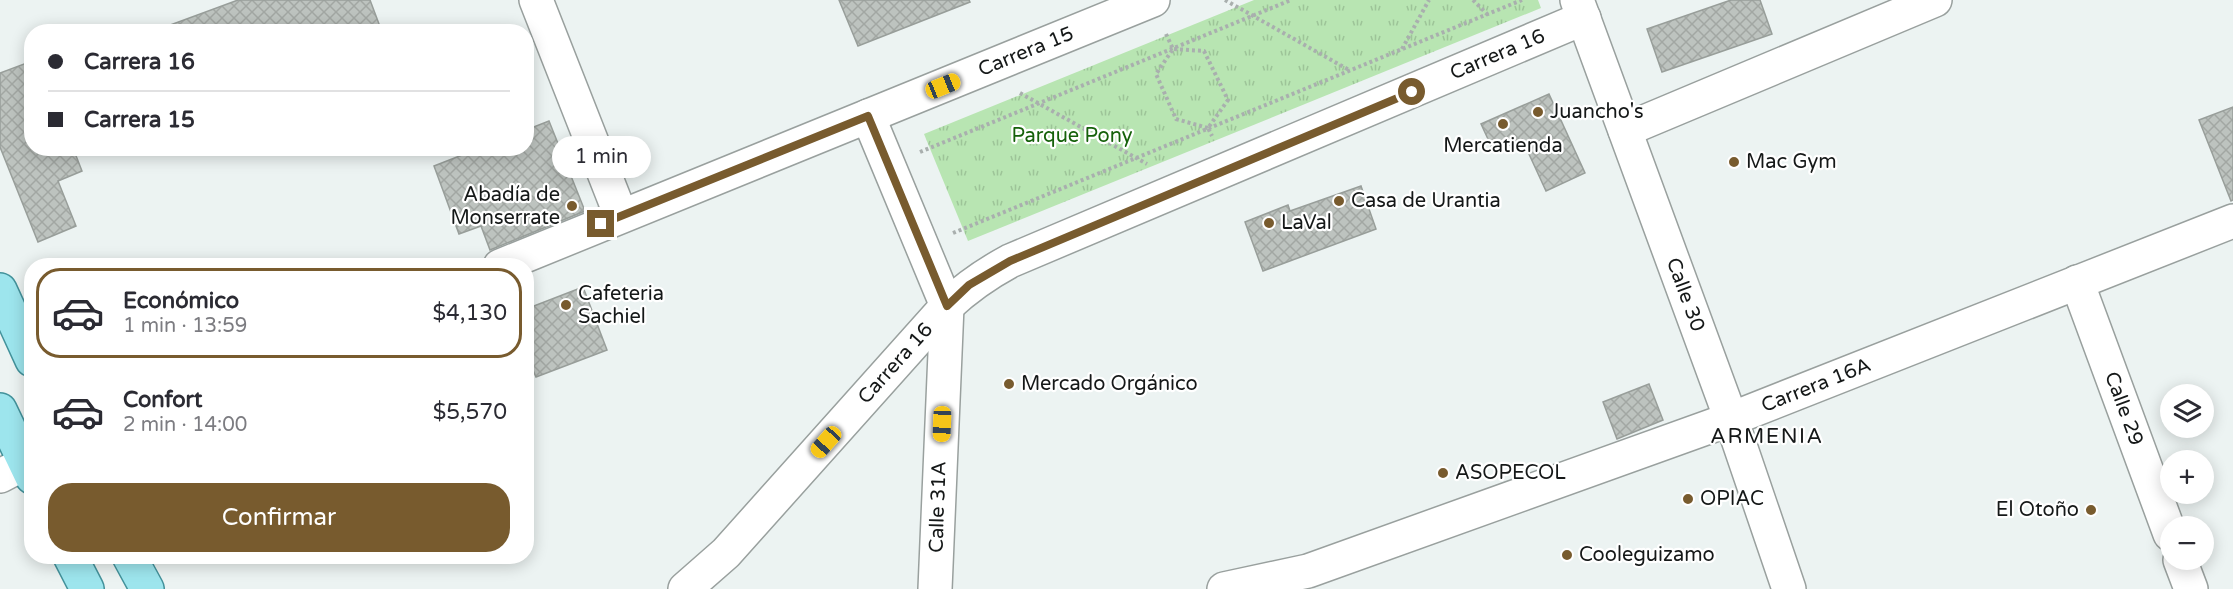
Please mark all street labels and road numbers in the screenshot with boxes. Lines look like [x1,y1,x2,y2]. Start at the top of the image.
street label: Carrera 15 [975,22,1077,82]
street label: Carrera 16 [1446,24,1549,85]
street label: Calle 30 [1661,255,1710,335]
street label: Carrera 16 [853,318,938,409]
street label: Carrera 16A [1758,353,1874,418]
street label: Calle 29 [2099,368,2148,449]
street label: Calle 31A [924,461,952,553]

